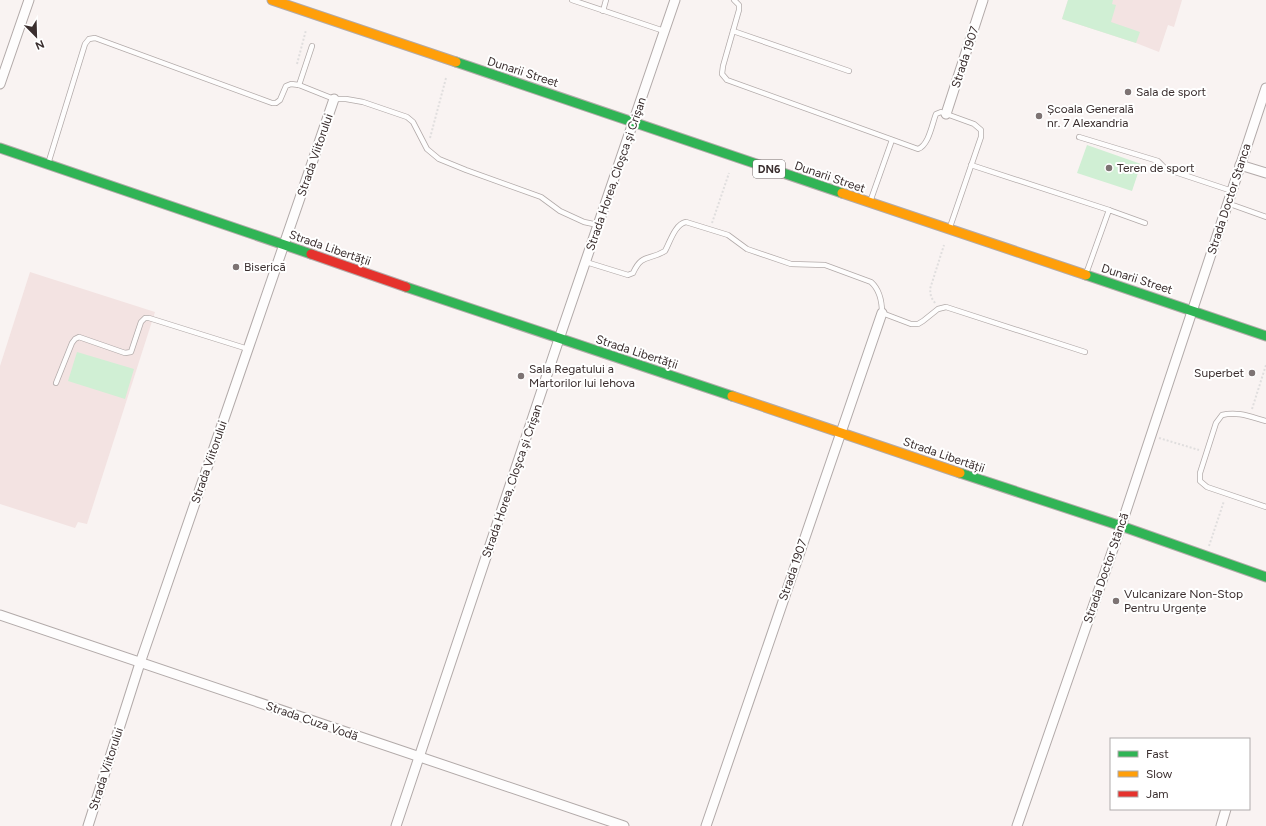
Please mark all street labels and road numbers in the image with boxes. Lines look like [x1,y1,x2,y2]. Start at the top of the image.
street label: Strada 1907 [948,24,982,90]
street label: Dunarii Street [486,54,561,90]
street label: Strada Horea, Cloşca şi Crişan [583,95,649,253]
street label: Strada Viitorului [294,112,336,198]
street label: Strada Doctor Stanca [1204,142,1254,256]
street label: Dunarii Street [793,158,868,196]
road number: DN6 [753,160,785,178]
street label: Strada Libertății [287,227,373,269]
street label: Dunarii Street [1100,261,1175,297]
street label: Strada Libertății [594,332,680,372]
street label: Strada Horea, Cloşca şi Crişan [479,402,545,560]
street label: Strada Viitorului [188,419,230,505]
street label: Strada Libertății [901,434,987,476]
street label: Strada Doctor Stâncă [1081,511,1131,625]
street label: Strada 1907 [776,537,810,603]
street label: Strada Cuza Vodă [264,699,360,743]
street label: Strada Viitorului [86,726,126,812]

